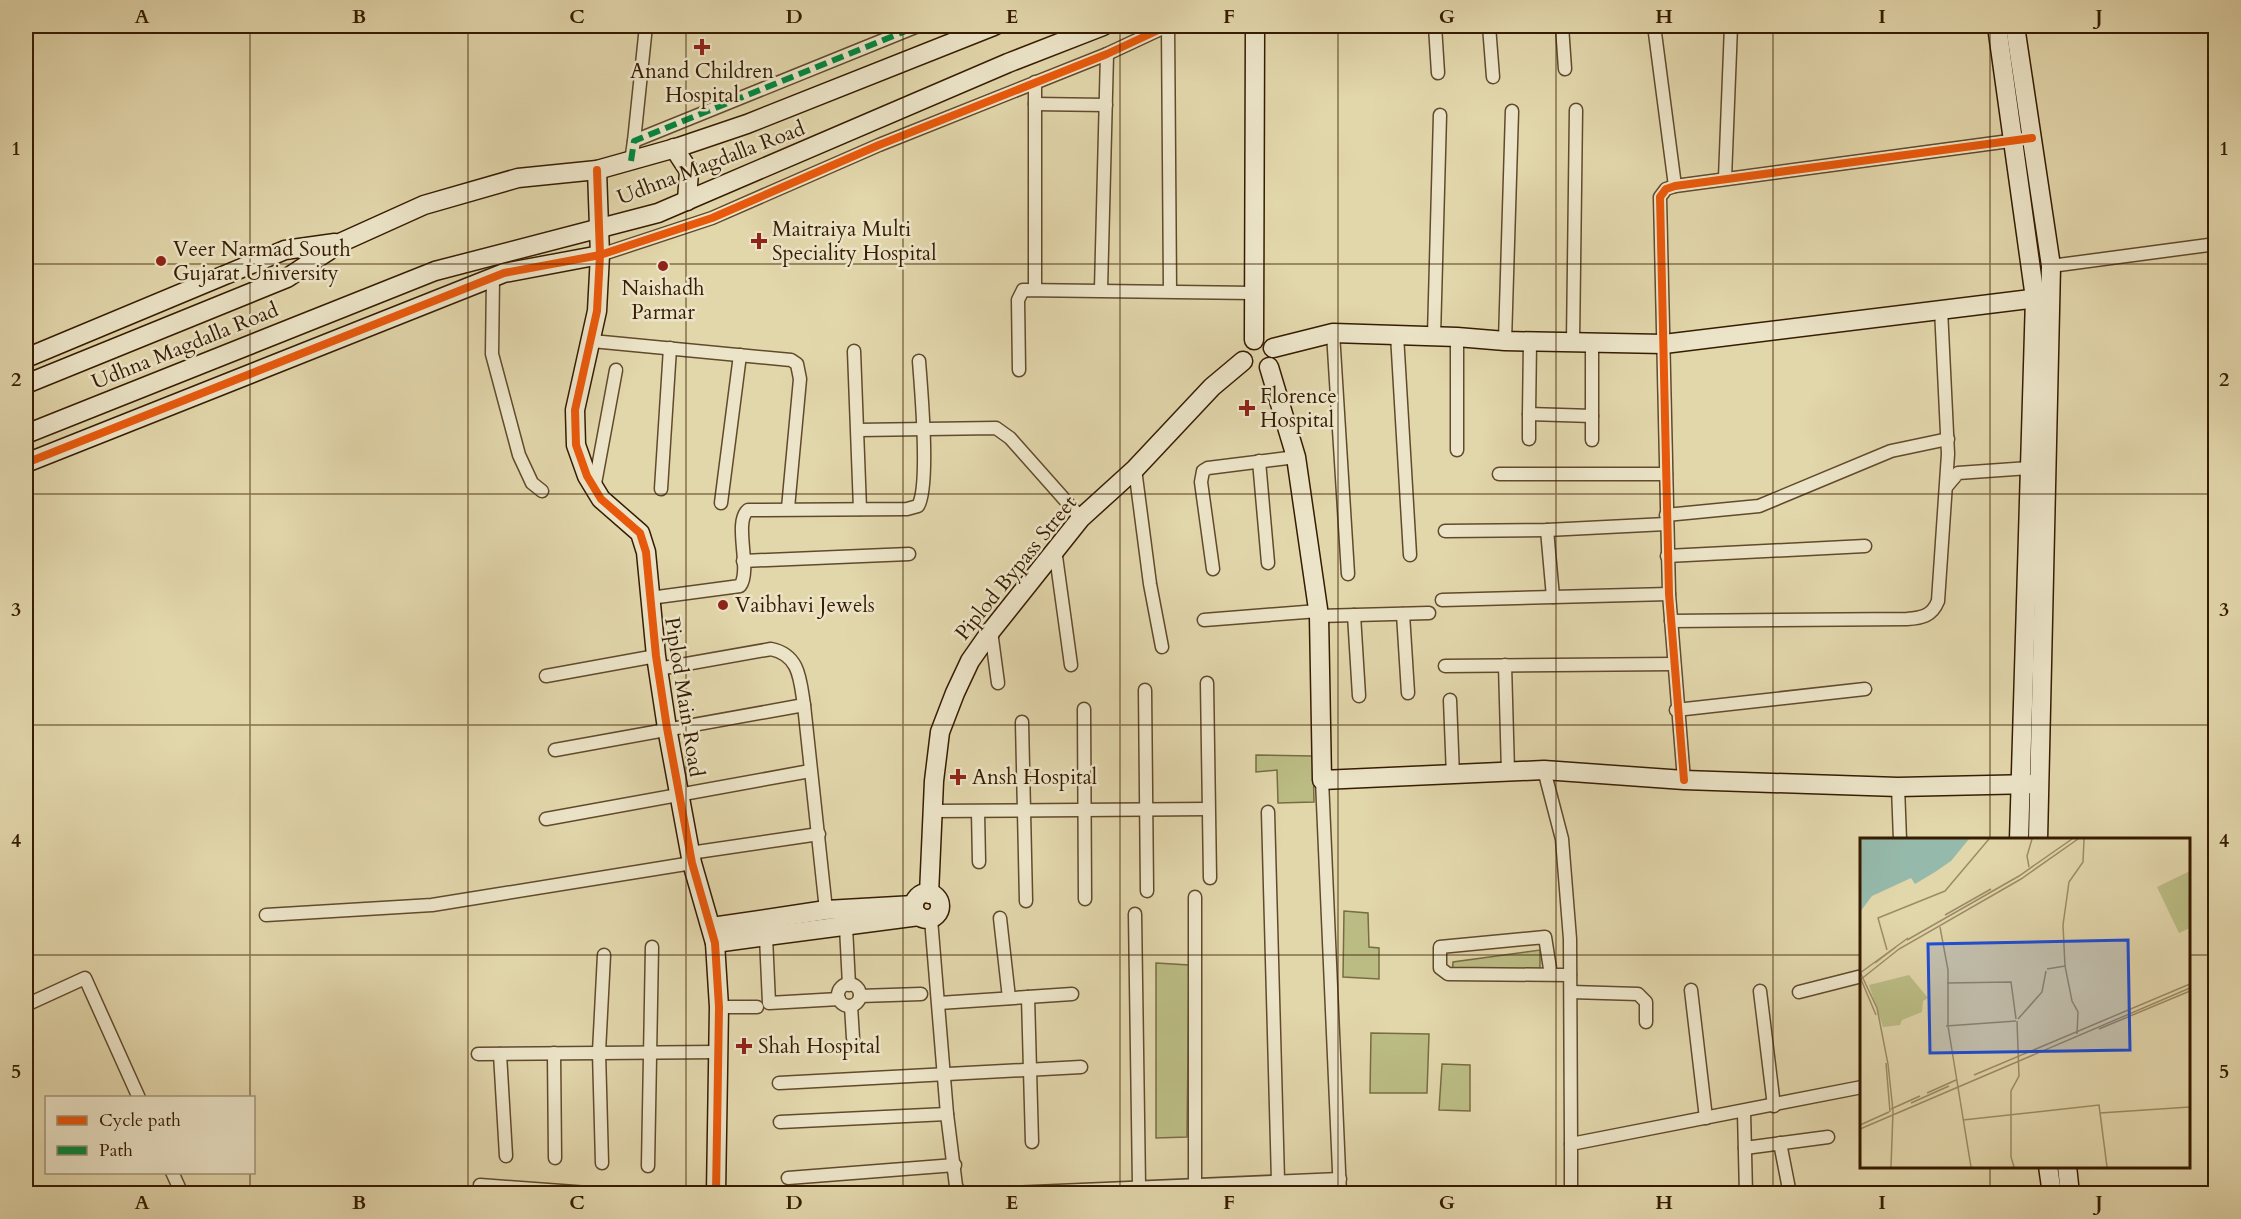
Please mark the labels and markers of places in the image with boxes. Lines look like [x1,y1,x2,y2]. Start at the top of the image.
marker: Anand Children Hospital [693,38,711,56]
place label: Anand Children Hospital [630,57,774,110]
place label: Maitraiya Multi Speciality Hospital [772,215,936,268]
marker: Maitraiya Multi Speciality Hospital [750,232,768,250]
place label: Veer Narmad South Gujarat University [173,235,351,288]
marker: Veer Narmad South Gujarat University [154,254,168,268]
marker: Naishadh Parmar [656,259,670,273]
place label: Naishadh Parmar [621,274,705,327]
place label: Florence Hospital [1260,382,1337,435]
marker: Florence Hospital [1238,399,1256,417]
place label: Vaibhavi Jewels [735,591,875,620]
marker: Vaibhavi Jewels [716,598,730,612]
place label: Ansh Hospital [972,763,1097,792]
marker: Ansh Hospital [949,768,967,786]
place label: Shah Hospital [758,1032,880,1061]
marker: Shah Hospital [735,1037,753,1055]

